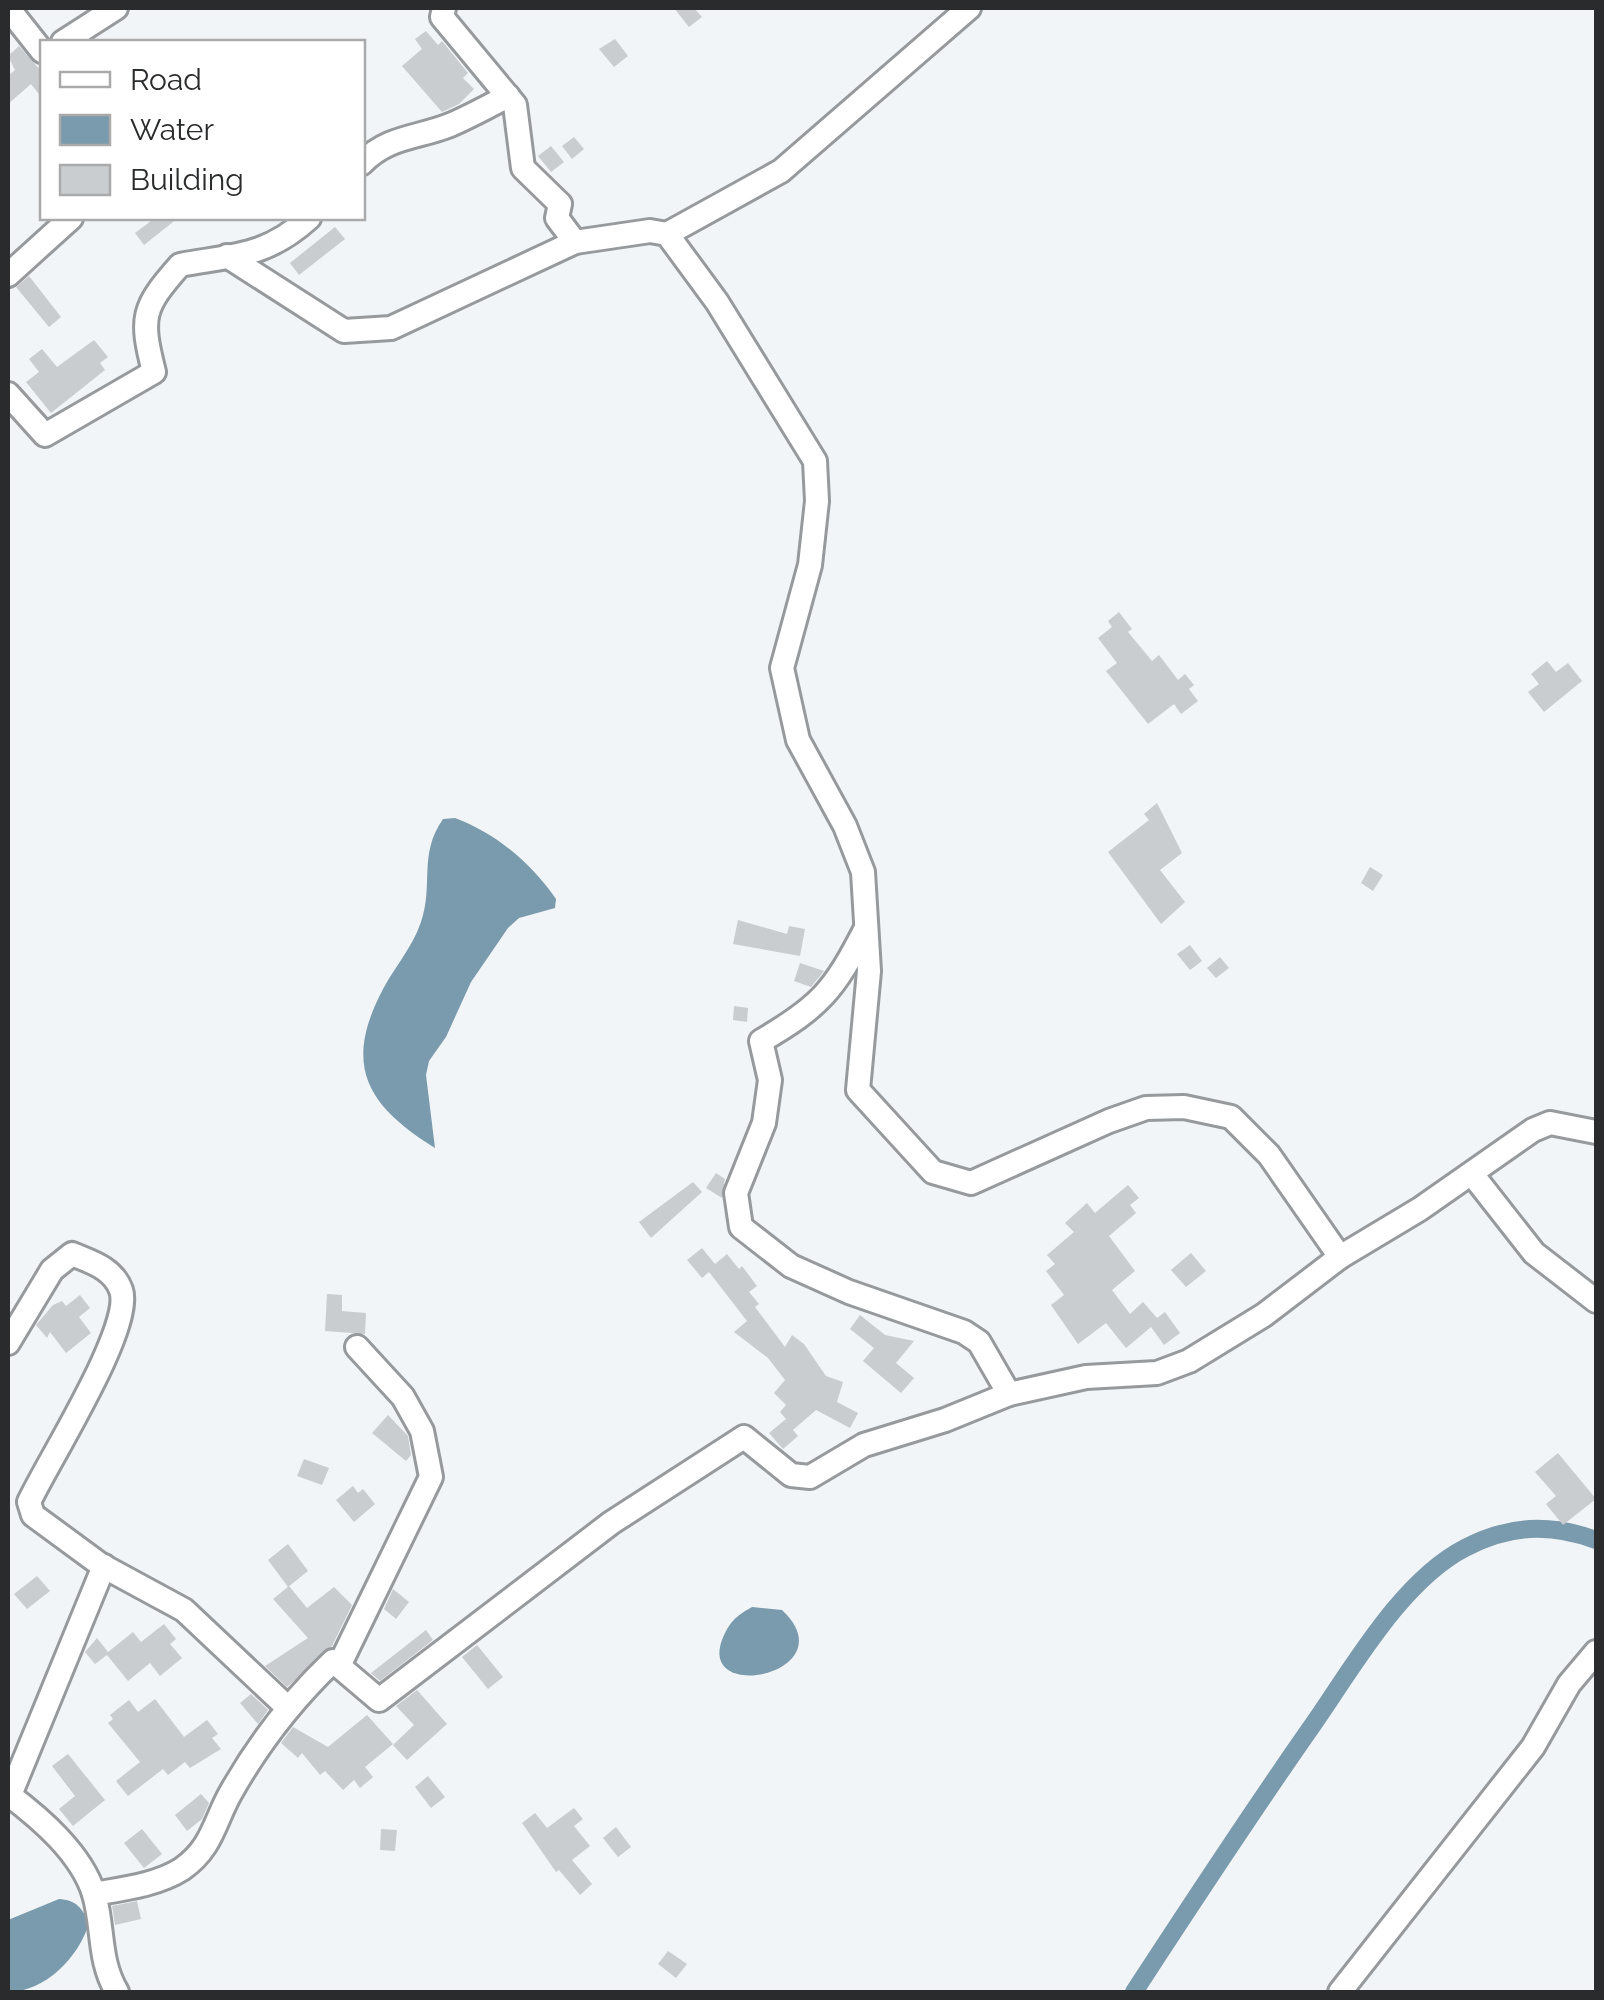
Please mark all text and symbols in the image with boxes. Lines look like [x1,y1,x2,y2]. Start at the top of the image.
legend [40,40,365,220]
text: Road [130,62,202,97]
text: Water [130,112,214,147]
text: Building [130,162,244,197]

